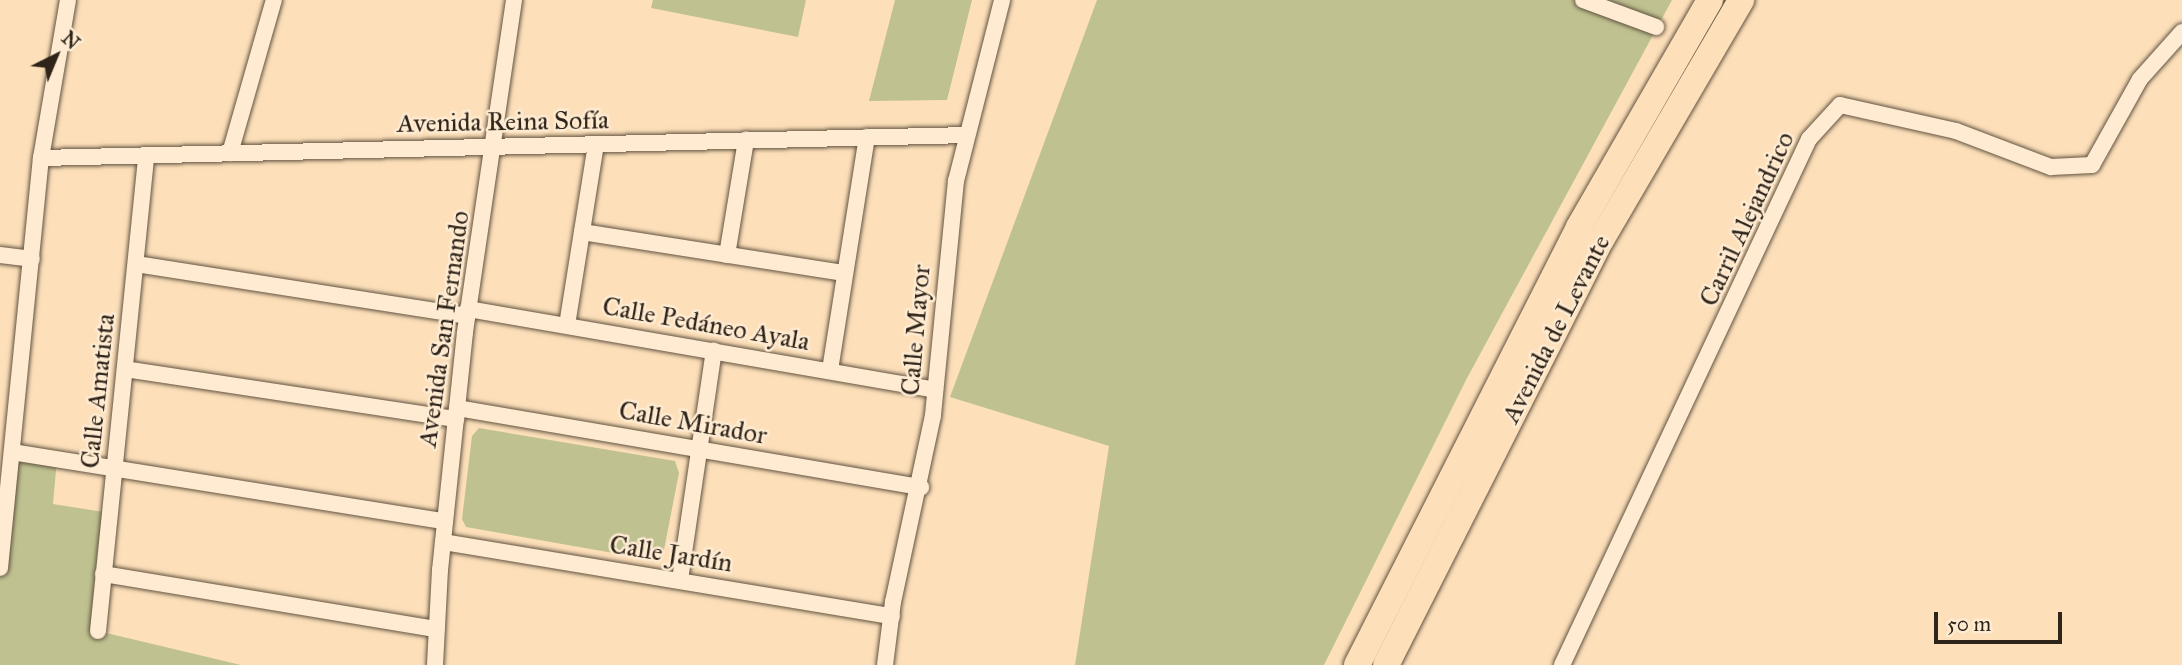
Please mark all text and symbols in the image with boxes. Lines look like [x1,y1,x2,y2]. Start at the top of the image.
north arrow [21,21,91,91]
text: N [57,26,84,54]
street label: Avenida Reina Sofía [397,105,609,139]
street label: Carril Alejandrico [1693,127,1801,311]
street label: Avenida San Fernando [412,209,476,449]
street label: Avenida de Levante [1495,230,1617,428]
street label: Calle Mayor [895,263,937,397]
street label: Calle Pedáneo Ayala [600,290,812,358]
street label: Calle Amatista [74,312,122,470]
street label: Calle Mirador [617,395,769,451]
street label: Calle Jardín [607,529,735,579]
scale bar [1937,598,2065,642]
text: 50 m [1947,611,1991,637]

